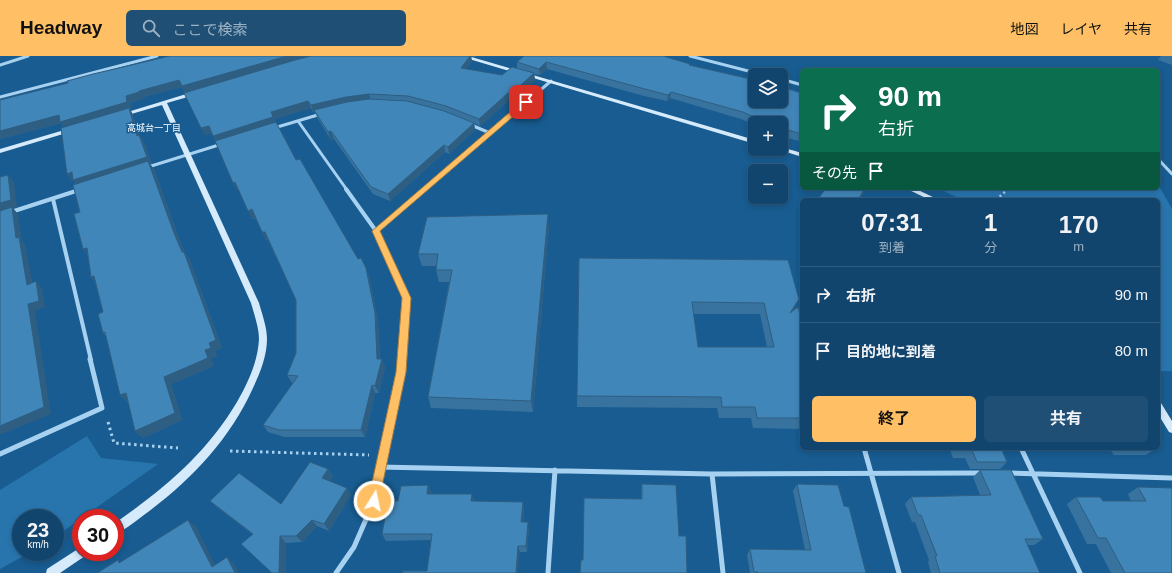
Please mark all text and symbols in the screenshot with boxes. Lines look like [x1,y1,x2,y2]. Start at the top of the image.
search box [126,10,406,46]
text: Headway [20,17,102,38]
icon: search [140,17,162,39]
text: ここで検索 [172,21,247,38]
text: 地図 [1010,21,1038,37]
text: レイヤ [1060,21,1102,37]
text: 共有 [1124,21,1152,37]
map controls [748,68,788,204]
button: layers [748,68,788,108]
text: 90 m [878,81,942,112]
icon: right [812,84,864,136]
pin [509,85,543,119]
icon: arrive [515,91,537,113]
button: + [748,116,788,156]
text: 右折 [878,119,914,139]
district label: 高城台一丁目 [127,123,181,133]
icon: arrive [865,160,887,182]
button: − [748,164,788,204]
text: その先 [812,164,857,181]
text: 07:31 [861,209,923,236]
text: 1 [984,209,997,236]
text: 170 [1059,211,1099,238]
text: m [1073,239,1084,254]
text: 到着 [879,240,905,255]
text: 分 [984,240,997,255]
icon: right [812,284,834,306]
text: 90 m [1115,286,1148,303]
text: 右折 [846,287,876,304]
icon: arrive [812,340,834,362]
text: 80 m [1115,342,1148,359]
text: 目的地に到着 [846,343,936,360]
button: 終了 [812,396,976,442]
button: 共有 [984,396,1148,442]
position arrow [353,480,395,522]
speed limit sign: 30 [72,509,124,561]
text: 23 [27,519,49,541]
text: km/h [27,539,49,550]

